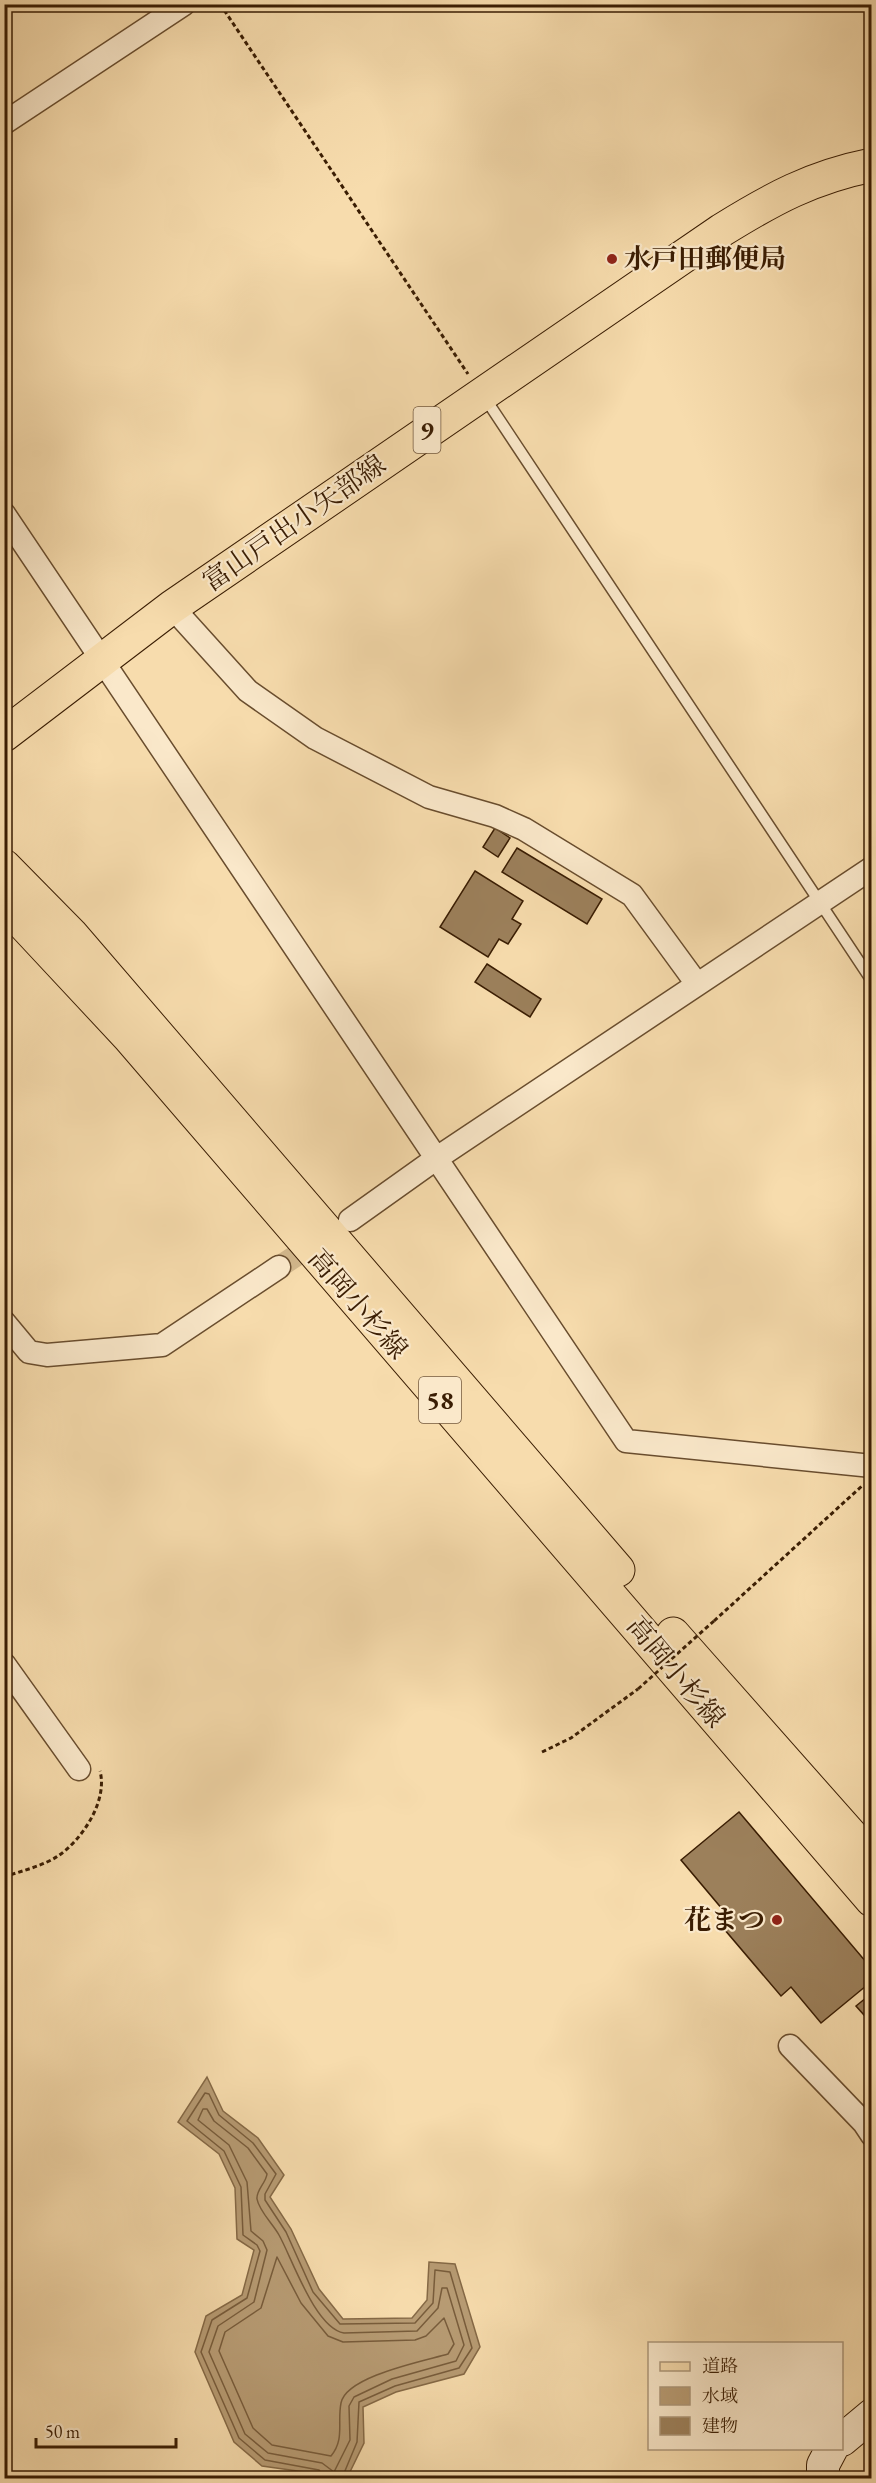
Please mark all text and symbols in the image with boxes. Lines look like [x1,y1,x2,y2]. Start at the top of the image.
place label: 水戸田郵便局 [624,241,786,276]
marker: 水戸田郵便局 [605,252,619,266]
road number: 9 [414,407,440,453]
street label: 富山戸出小矢部線 [195,446,392,599]
street label: 高岡小杉線 [301,1241,416,1366]
road number: 58 [419,1377,461,1423]
street label: 高岡小杉線 [620,1609,733,1735]
place label: 花まつ [684,1902,765,1937]
marker: 花まつ [770,1913,784,1927]
legend [648,2342,843,2450]
text: 道路 [702,2354,738,2377]
text: 水域 [702,2384,738,2407]
scale bar [36,2411,176,2449]
text: 建物 [702,2414,738,2437]
text: 50 m [45,2420,80,2443]

